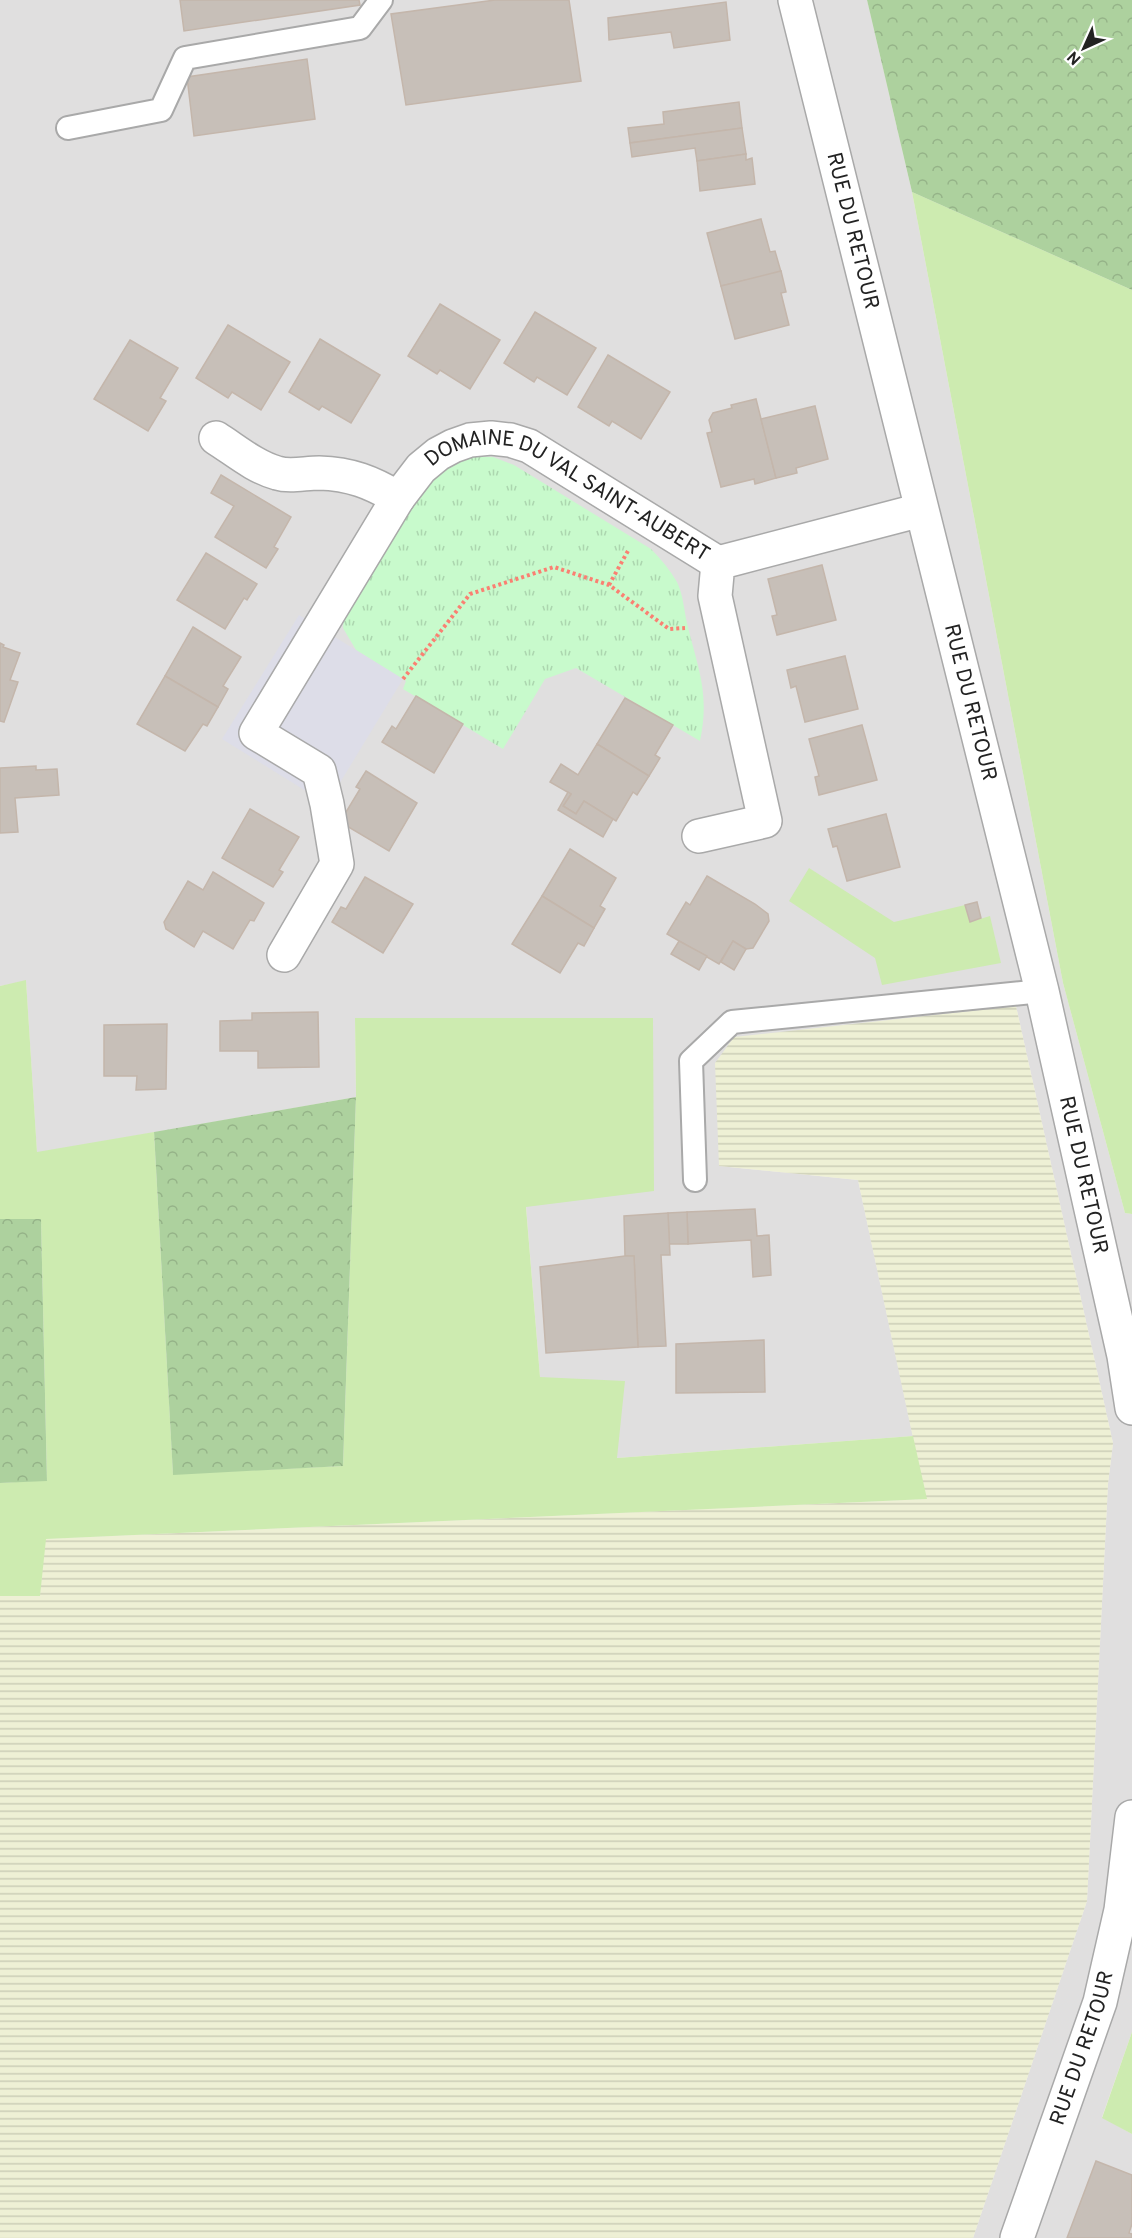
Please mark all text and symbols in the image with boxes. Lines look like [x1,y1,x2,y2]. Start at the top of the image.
north arrow [1054,18,1114,78]
text: N [1064,46,1086,68]
street label: RUE DU RETOUR [820,149,885,312]
street label: DOMAINE DU VAL SAINT-AUBERT [419,424,715,568]
street label: RUE DU RETOUR [938,621,1003,784]
street label: RUE DU RETOUR [1053,1094,1114,1257]
street label: RUE DU RETOUR [1044,1968,1120,2129]

